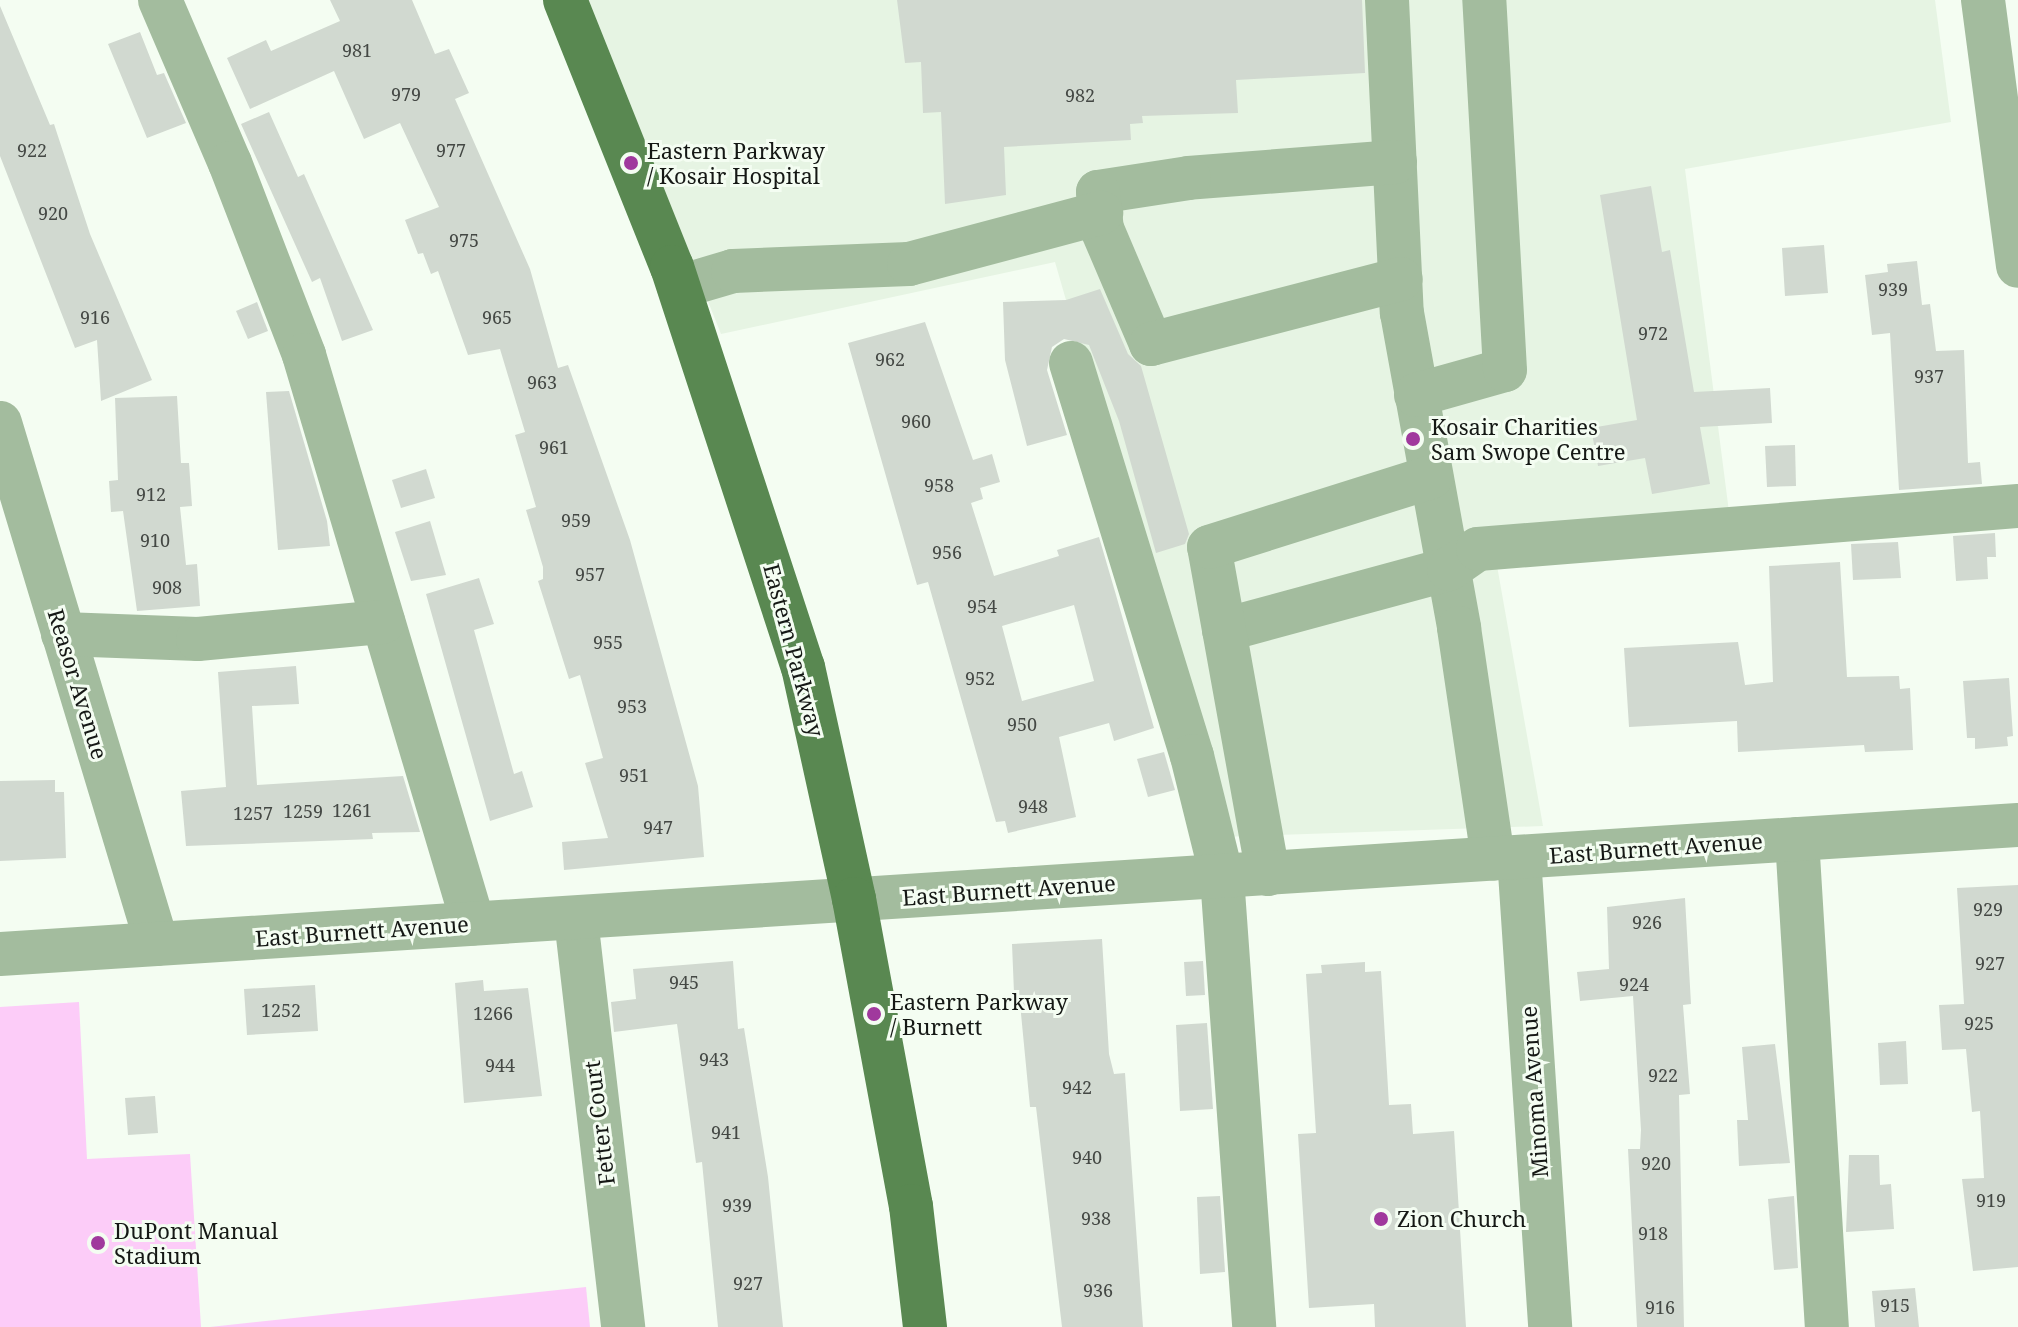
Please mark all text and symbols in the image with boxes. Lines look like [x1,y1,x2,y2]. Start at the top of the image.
house number: 981 [342,39,372,61]
house number: 979 [391,83,421,105]
house number: 982 [1065,84,1095,106]
place label: Eastern Parkway / Kosair Hospital [647,137,825,188]
house number: 922 [17,139,47,161]
house number: 977 [436,139,466,161]
marker: Eastern Parkway / Kosair Hospital [622,154,640,172]
house number: 920 [38,202,68,224]
house number: 975 [449,229,479,251]
house number: 939 [1878,278,1908,300]
house number: 916 [80,306,110,328]
house number: 965 [482,306,512,328]
house number: 972 [1638,322,1668,344]
house number: 962 [875,348,905,370]
house number: 937 [1914,365,1944,387]
house number: 963 [527,371,557,393]
house number: 960 [901,410,931,432]
place label: Kosair Charities Sam Swope Centre [1431,413,1626,464]
marker: Kosair Charities Sam Swope Centre [1402,428,1424,450]
house number: 961 [539,436,569,458]
house number: 958 [924,474,954,496]
house number: 912 [136,483,166,505]
house number: 959 [561,509,591,531]
house number: 910 [140,529,170,551]
house number: 956 [932,541,962,563]
street label: Eastern Parkway [758,561,830,739]
house number: 957 [575,563,605,585]
house number: 908 [152,576,182,598]
house number: 954 [967,595,997,617]
street label: Reasor Avenue [43,606,113,762]
house number: 955 [593,631,623,653]
house number: 952 [965,667,995,689]
house number: 953 [617,695,647,717]
house number: 950 [1007,713,1037,735]
house number: 951 [619,764,649,786]
house number: 948 [1018,795,1048,817]
house number: 1261 [332,799,372,821]
house number: 1259 [283,800,323,822]
house number: 1257 [233,802,273,824]
house number: 947 [643,816,673,838]
street label: East Burnett Avenue [1548,827,1764,869]
street label: East Burnett Avenue [901,869,1117,911]
house number: 929 [1973,898,2003,920]
street label: East Burnett Avenue [254,910,470,952]
house number: 926 [1632,911,1662,933]
house number: 927 [1975,952,2005,974]
house number: 945 [669,971,699,993]
house number: 924 [1619,973,1649,995]
place label: Eastern Parkway / Burnett [890,988,1068,1040]
house number: 1252 [261,999,301,1021]
house number: 1266 [473,1002,513,1024]
marker: Eastern Parkway / Burnett [865,1005,883,1023]
street label: Minoma Avenue [1515,1005,1553,1179]
house number: 925 [1964,1012,1994,1034]
house number: 943 [699,1048,729,1070]
house number: 944 [485,1054,515,1076]
street label: Fetter Court [578,1059,620,1187]
house number: 922 [1648,1064,1678,1086]
house number: 942 [1062,1076,1092,1098]
house number: 941 [711,1121,741,1143]
house number: 940 [1072,1146,1102,1168]
house number: 920 [1641,1152,1671,1174]
house number: 919 [1976,1189,2006,1211]
house number: 939 [722,1194,752,1216]
place label: Zion Church [1397,1206,1526,1232]
house number: 938 [1081,1207,1111,1229]
marker: Zion Church [1372,1210,1390,1228]
place label: DuPont Manual Stadium [114,1217,278,1268]
house number: 918 [1638,1222,1668,1244]
marker: DuPont Manual Stadium [89,1234,107,1252]
house number: 927 [733,1272,763,1294]
house number: 936 [1083,1279,1113,1301]
house number: 915 [1880,1294,1910,1316]
house number: 916 [1645,1296,1675,1318]

